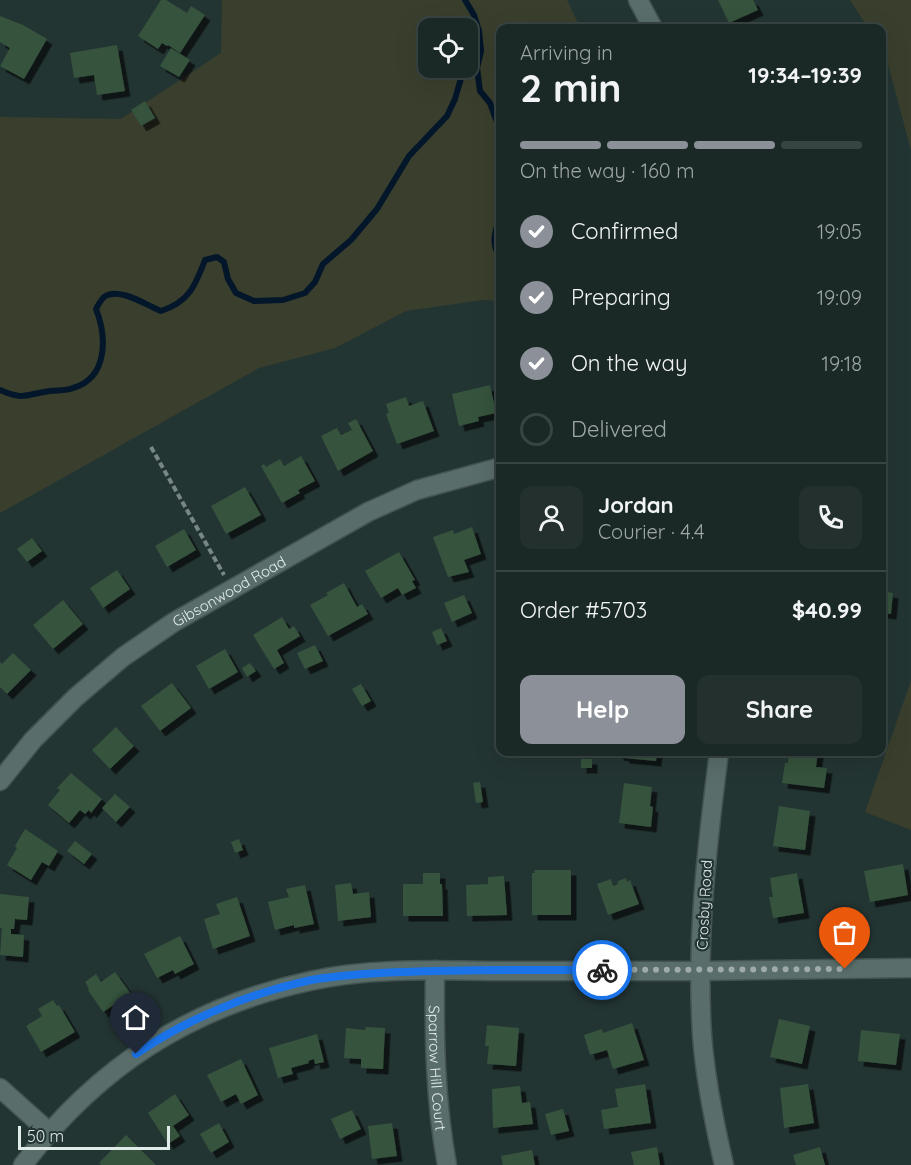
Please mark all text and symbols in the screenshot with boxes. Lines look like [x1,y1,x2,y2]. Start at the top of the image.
map controls [418,18,478,78]
button: locate [418,18,478,78]
text: Arriving in [520,40,613,65]
text: 19:34–19:39 [748,61,862,89]
text: 2 min [520,63,622,112]
text: On the way · 160 m [520,158,694,183]
icon: check [520,215,553,248]
text: Confirmed [571,217,678,245]
text: 19:05 [817,219,862,244]
icon: check [520,281,553,314]
text: Preparing [571,283,671,311]
text: 19:09 [817,285,862,310]
icon: check [520,347,553,380]
text: On the way [571,349,687,377]
text: 19:18 [822,351,862,376]
text: Delivered [571,415,667,443]
button: person [520,486,583,549]
button: phone [799,486,862,549]
text: Jordan [598,491,674,519]
text: Courier · 4.4 [598,519,704,544]
street label: Gibsonwood Road [169,551,289,631]
text: Order #5703 [520,596,647,624]
text: $40.99 [792,596,862,624]
button: Help [520,675,685,744]
button: Share [697,675,862,744]
street label: Crosby Road [692,859,716,951]
pin [819,907,870,969]
icon: bag [828,916,861,949]
courier [572,940,632,1000]
icon: bike [586,954,619,987]
pin [110,992,161,1054]
icon: home [119,1001,152,1034]
street label: Sparrow Hill Court [425,1005,451,1132]
scale bar [18,1123,170,1150]
text: 50 m [27,1126,64,1146]

